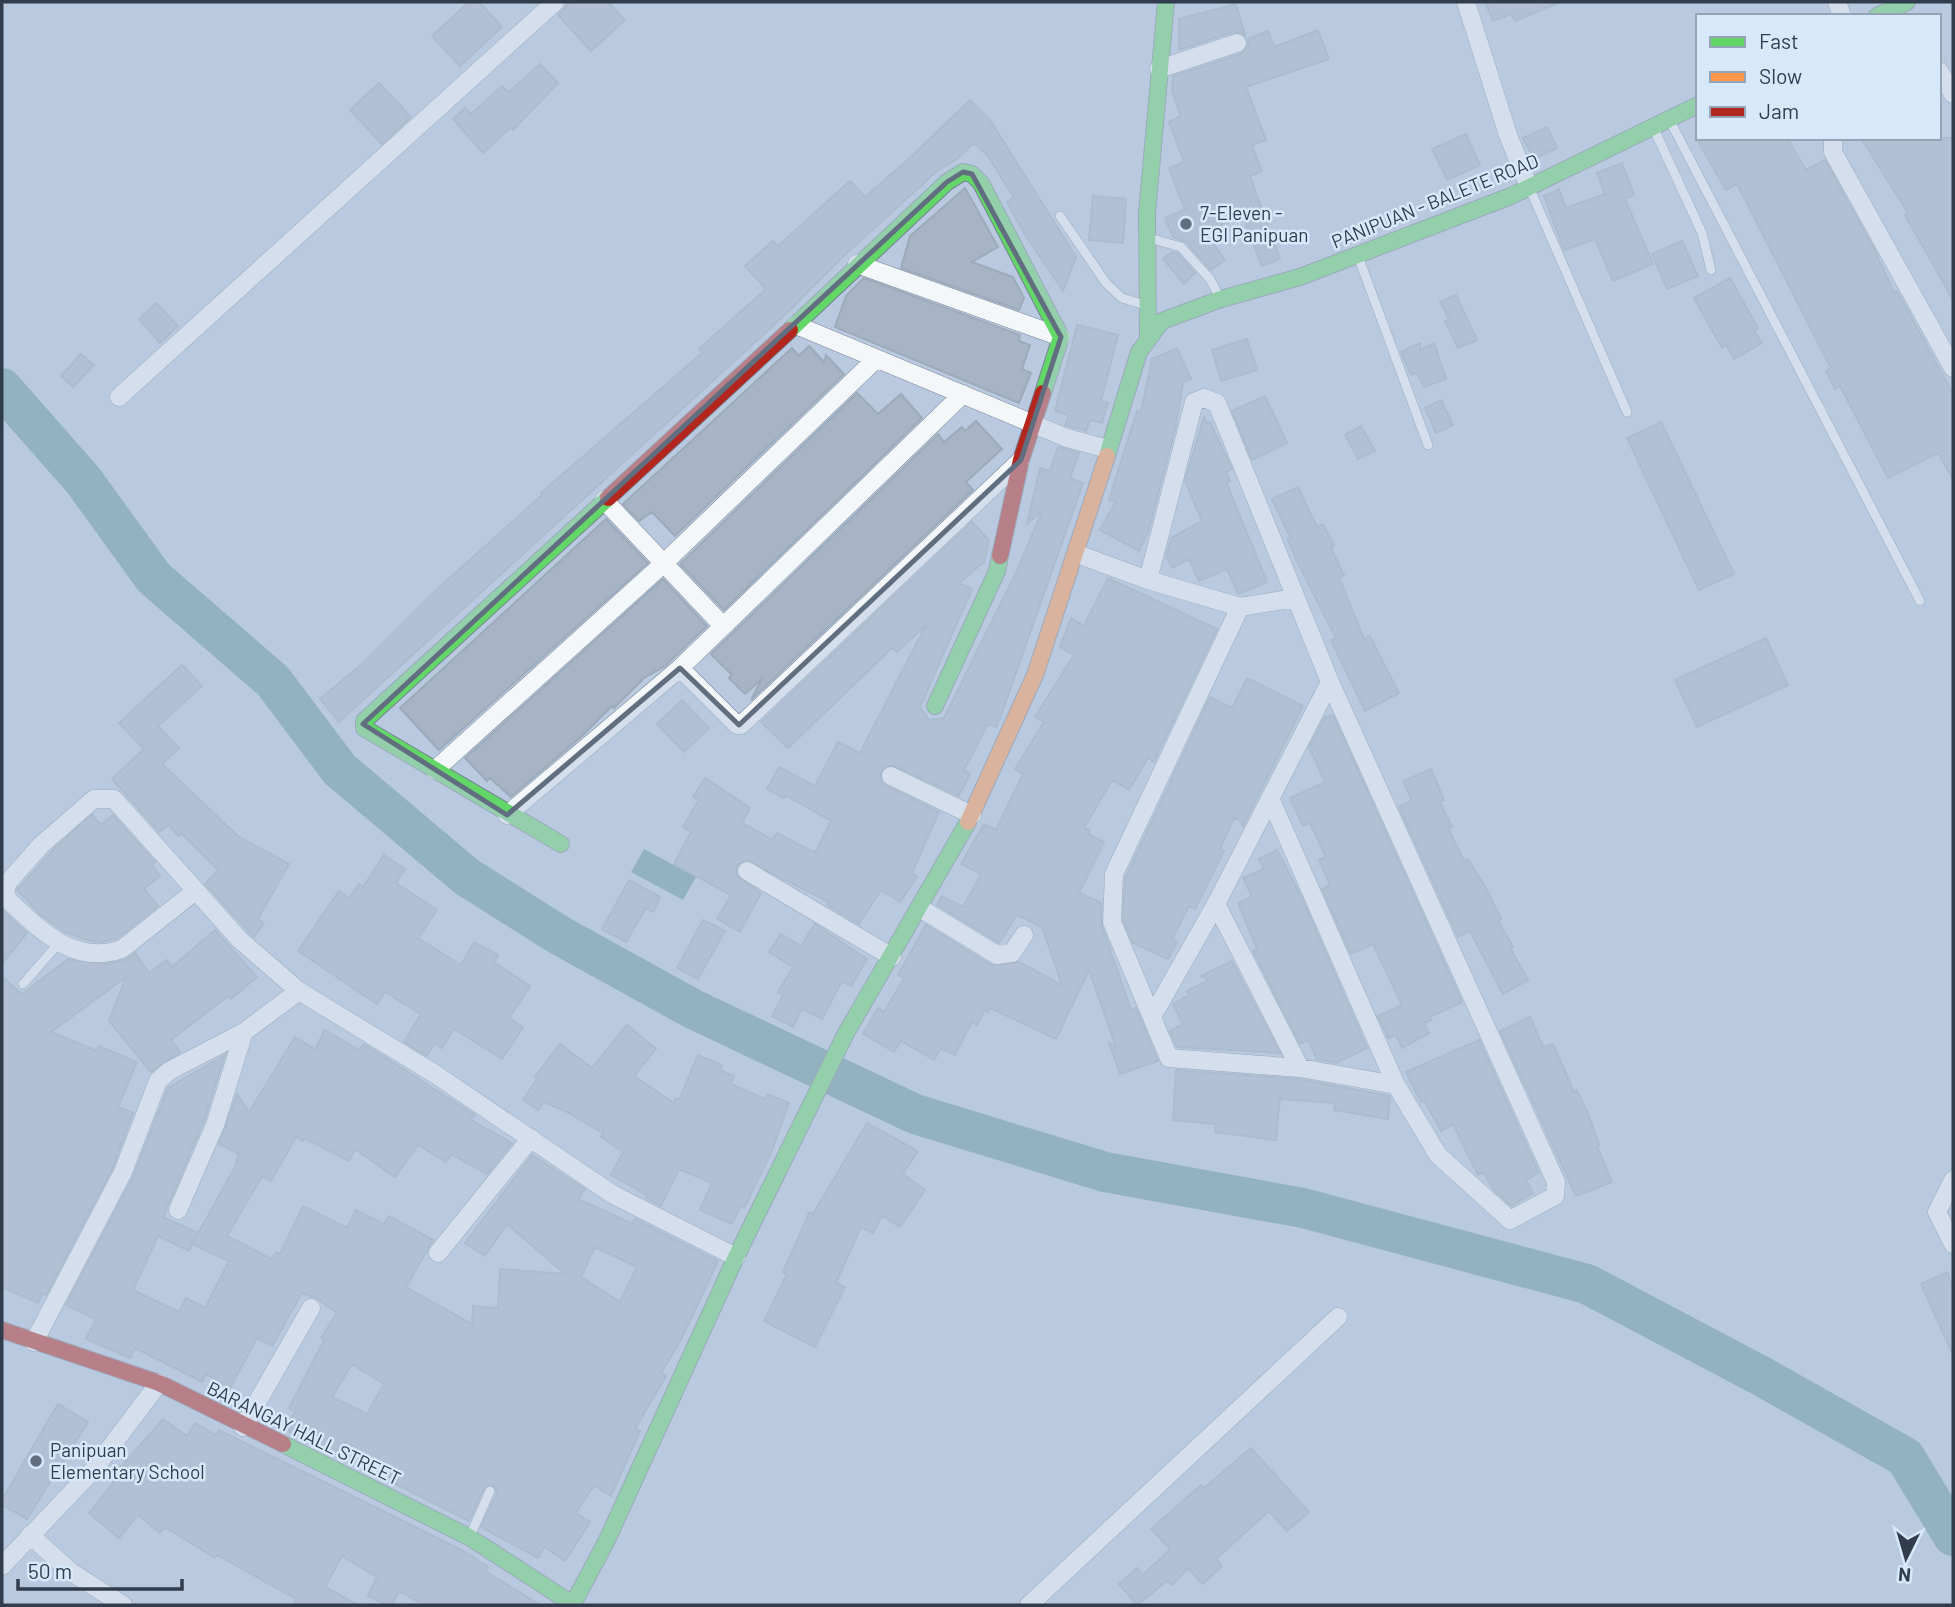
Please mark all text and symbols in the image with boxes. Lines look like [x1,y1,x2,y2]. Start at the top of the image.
legend [1696,14,1941,140]
text: Fast [1759,28,1799,53]
text: Slow [1759,63,1802,88]
text: Jam [1759,98,1799,123]
street label: PANIPUAN - BALETE ROAD [1328,148,1542,253]
place label: 7-Eleven - EGI Panipuan [1200,201,1308,246]
marker: 7-Eleven - EGI Panipuan [1178,216,1194,232]
street label: BARANGAY HALL STREET [204,1376,405,1489]
place label: Panipuan Elementary School [50,1438,205,1483]
marker: Panipuan Elementary School [28,1453,44,1469]
north arrow [1871,1523,1941,1593]
scale bar [18,1548,182,1592]
text: 50 m [28,1558,72,1583]
text: N [1897,1563,1912,1587]

